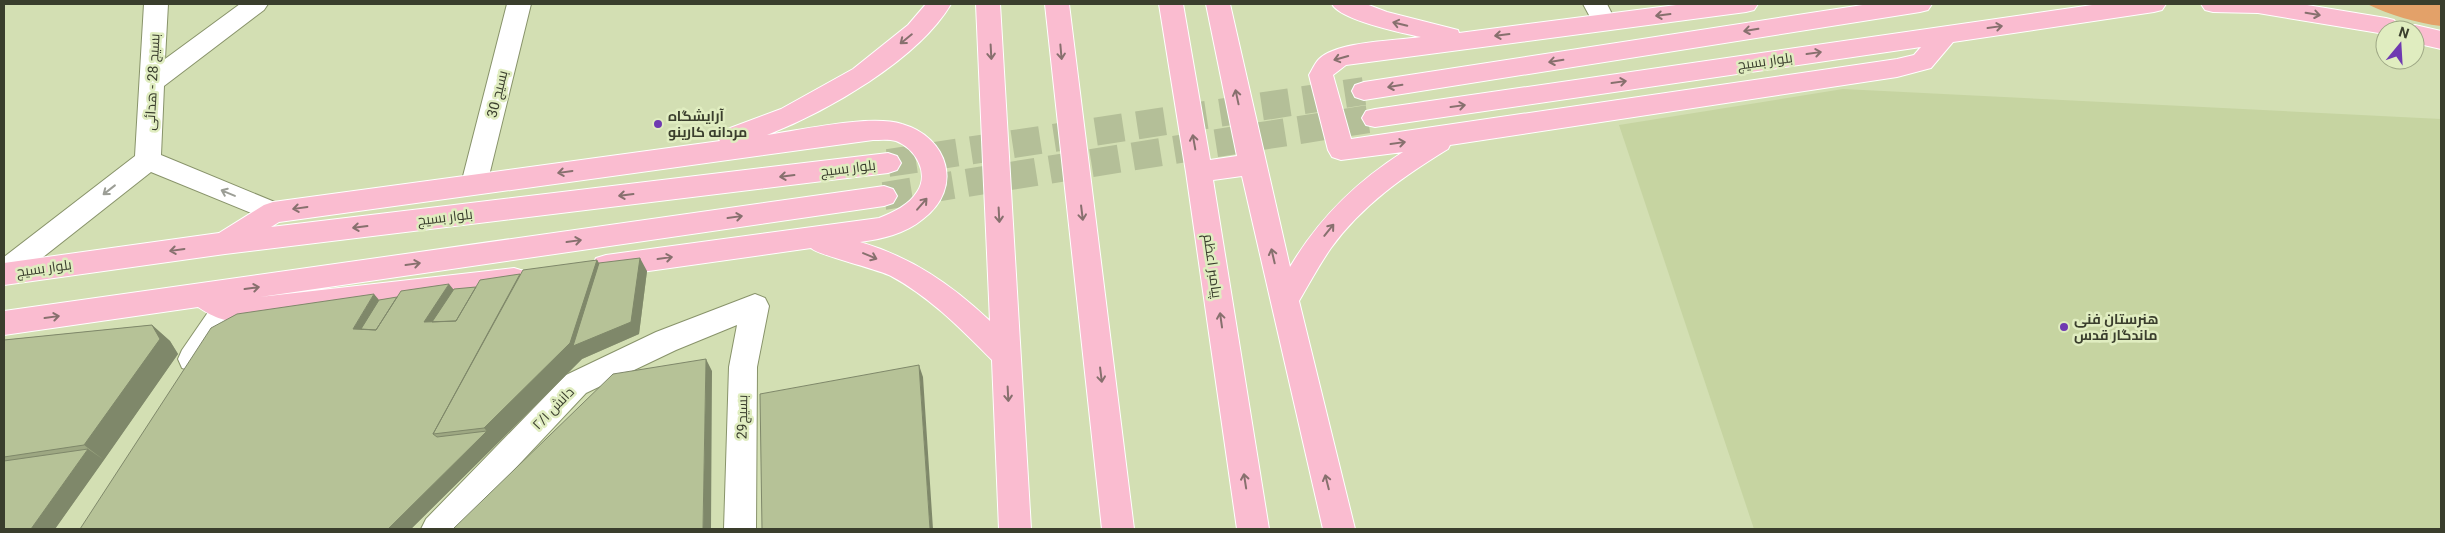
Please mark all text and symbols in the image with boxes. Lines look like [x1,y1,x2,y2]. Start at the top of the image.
one-way arrow [1655,10,1671,20]
one-way arrow [2305,10,2321,20]
one-way arrow [1393,19,1409,28]
north arrow [2375,20,2425,70]
one-way arrow [1986,22,2002,32]
text: N [2397,23,2411,42]
one-way arrow [1743,26,1759,36]
one-way arrow [1494,30,1510,40]
street label: بسیج 28 - هدائی [141,33,164,131]
one-way arrow [900,34,913,45]
one-way arrow [986,44,995,60]
one-way arrow [1057,44,1066,60]
one-way arrow [1806,48,1822,58]
street label: بلوار بسیج [1736,49,1794,74]
one-way arrow [1334,54,1350,64]
one-way arrow [1548,56,1564,66]
street label: بسیج 30 [483,69,512,119]
one-way arrow [1611,77,1627,87]
one-way arrow [1387,81,1403,91]
one-way arrow [1231,90,1241,106]
one-way arrow [1450,101,1466,111]
place label: آرایشگاه مردانه کارینو [668,108,747,141]
marker: آرایشگاه مردانه کارینو [652,118,664,130]
one-way arrow [1189,135,1199,151]
one-way arrow [1390,138,1406,148]
street label: بلوار بسیج [819,157,877,180]
one-way arrow [557,167,573,177]
one-way arrow [779,171,795,181]
one-way arrow [103,184,116,195]
one-way arrow [221,188,236,197]
one-way arrow [618,190,634,200]
one-way arrow [916,197,928,210]
one-way arrow [292,203,308,213]
one-way arrow [1077,205,1087,221]
street label: بلوار بسیج [416,206,474,229]
one-way arrow [994,206,1003,222]
one-way arrow [726,212,742,222]
one-way arrow [353,222,369,232]
one-way arrow [1323,224,1334,237]
street label: پیامبر اعظم [1199,233,1225,300]
one-way arrow [566,236,582,246]
one-way arrow [169,245,185,255]
one-way arrow [1268,248,1277,264]
one-way arrow [862,251,877,261]
one-way arrow [657,253,673,263]
street label: بلوار بسیج [15,256,73,281]
one-way arrow [405,259,421,269]
one-way arrow [244,283,260,293]
one-way arrow [44,311,60,321]
place label: هنرستان فنی ماندگار قدس [2074,311,2158,344]
one-way arrow [1216,313,1226,329]
marker: هنرستان فنی ماندگار قدس [2058,321,2070,333]
one-way arrow [1096,366,1106,382]
street label: دانش ۲/۱ [529,383,577,433]
one-way arrow [1003,386,1013,402]
street label: بسیج29 [734,395,751,439]
one-way arrow [1239,474,1249,490]
one-way arrow [1322,474,1331,490]

